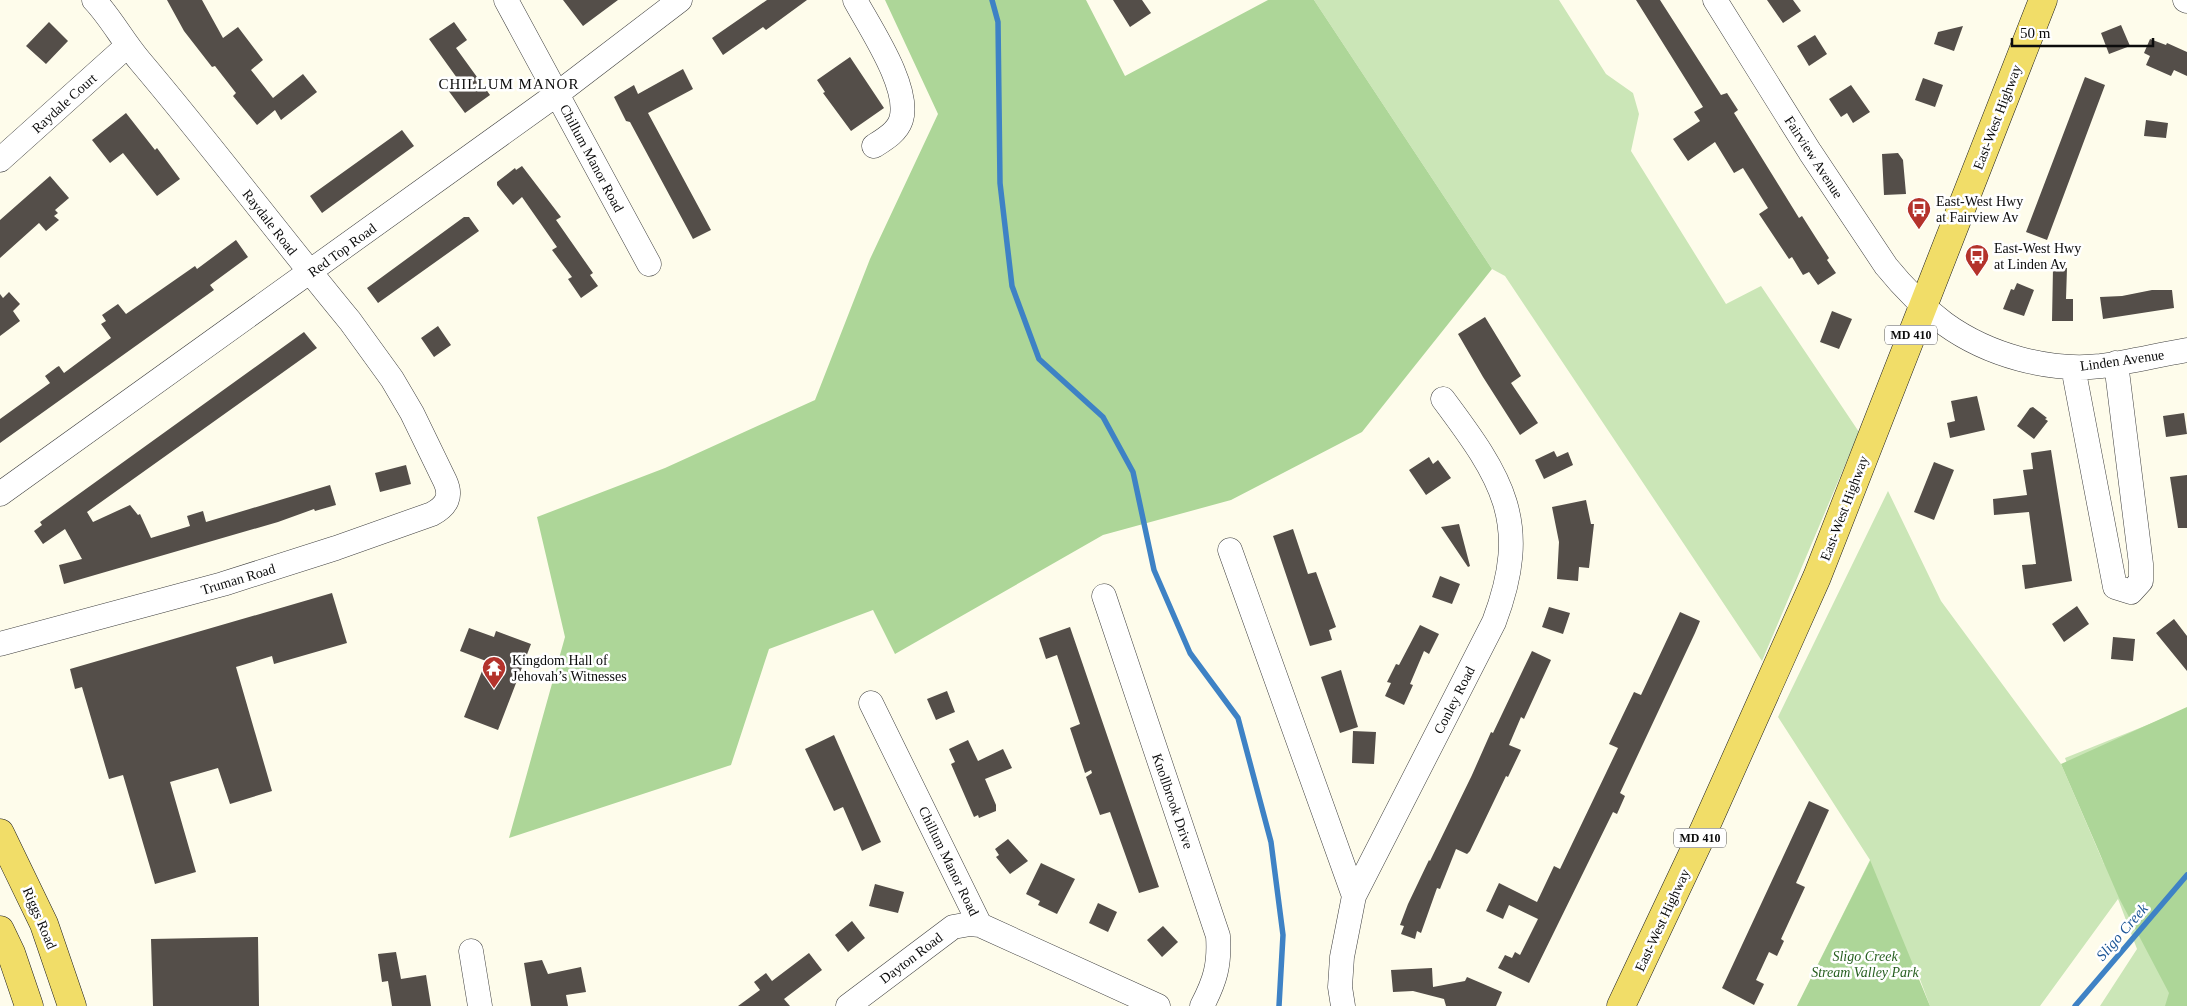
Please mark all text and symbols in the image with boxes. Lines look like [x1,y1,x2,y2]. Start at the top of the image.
scale bar [2012,15,2153,47]
text: 50 m [2020,25,2051,41]
street label: East-West Highway [1971,63,2024,172]
street label: Raydale Court [29,71,100,136]
district label: CHILLUM MANOR [439,76,579,92]
street label: Chillum Manor Road [557,102,626,215]
street label: Fairview Avenue [1781,113,1846,201]
street label: Raydale Road [239,187,300,258]
place label: East-West Hwy at Fairview Av [1936,194,2023,225]
bus stop icon: East-West Hwy at Fairview Av [1906,196,1932,230]
street label: Red Top Road [305,221,379,280]
place label: East-West Hwy at Linden Av [1994,241,2081,272]
bus stop icon: East-West Hwy at Linden Av [1964,243,1990,277]
road number: MD 410 [1885,326,1937,344]
street label: Linden Avenue [2079,347,2165,374]
street label: East-West Highway [1818,454,1871,563]
street label: Truman Road [199,561,277,598]
place label: Kingdom Hall of Jehovah’s Witnesses [512,653,627,684]
temple icon: Kingdom Hall of Jehovah’s Witnesses [481,655,507,689]
street label: Conley Road [1431,664,1478,736]
street label: Knollbrook Drive [1149,751,1196,851]
street label: Chillum Manor Road [916,804,982,918]
road number: MD 410 [1674,828,1726,848]
street label: East-West Highway [1632,867,1693,974]
street label: Riggs Road [20,885,59,951]
water label: Sligo Creek [2093,900,2151,964]
street label: Dayton Road [877,930,945,987]
park label: Sligo Creek Stream Valley Park [1811,949,1920,980]

